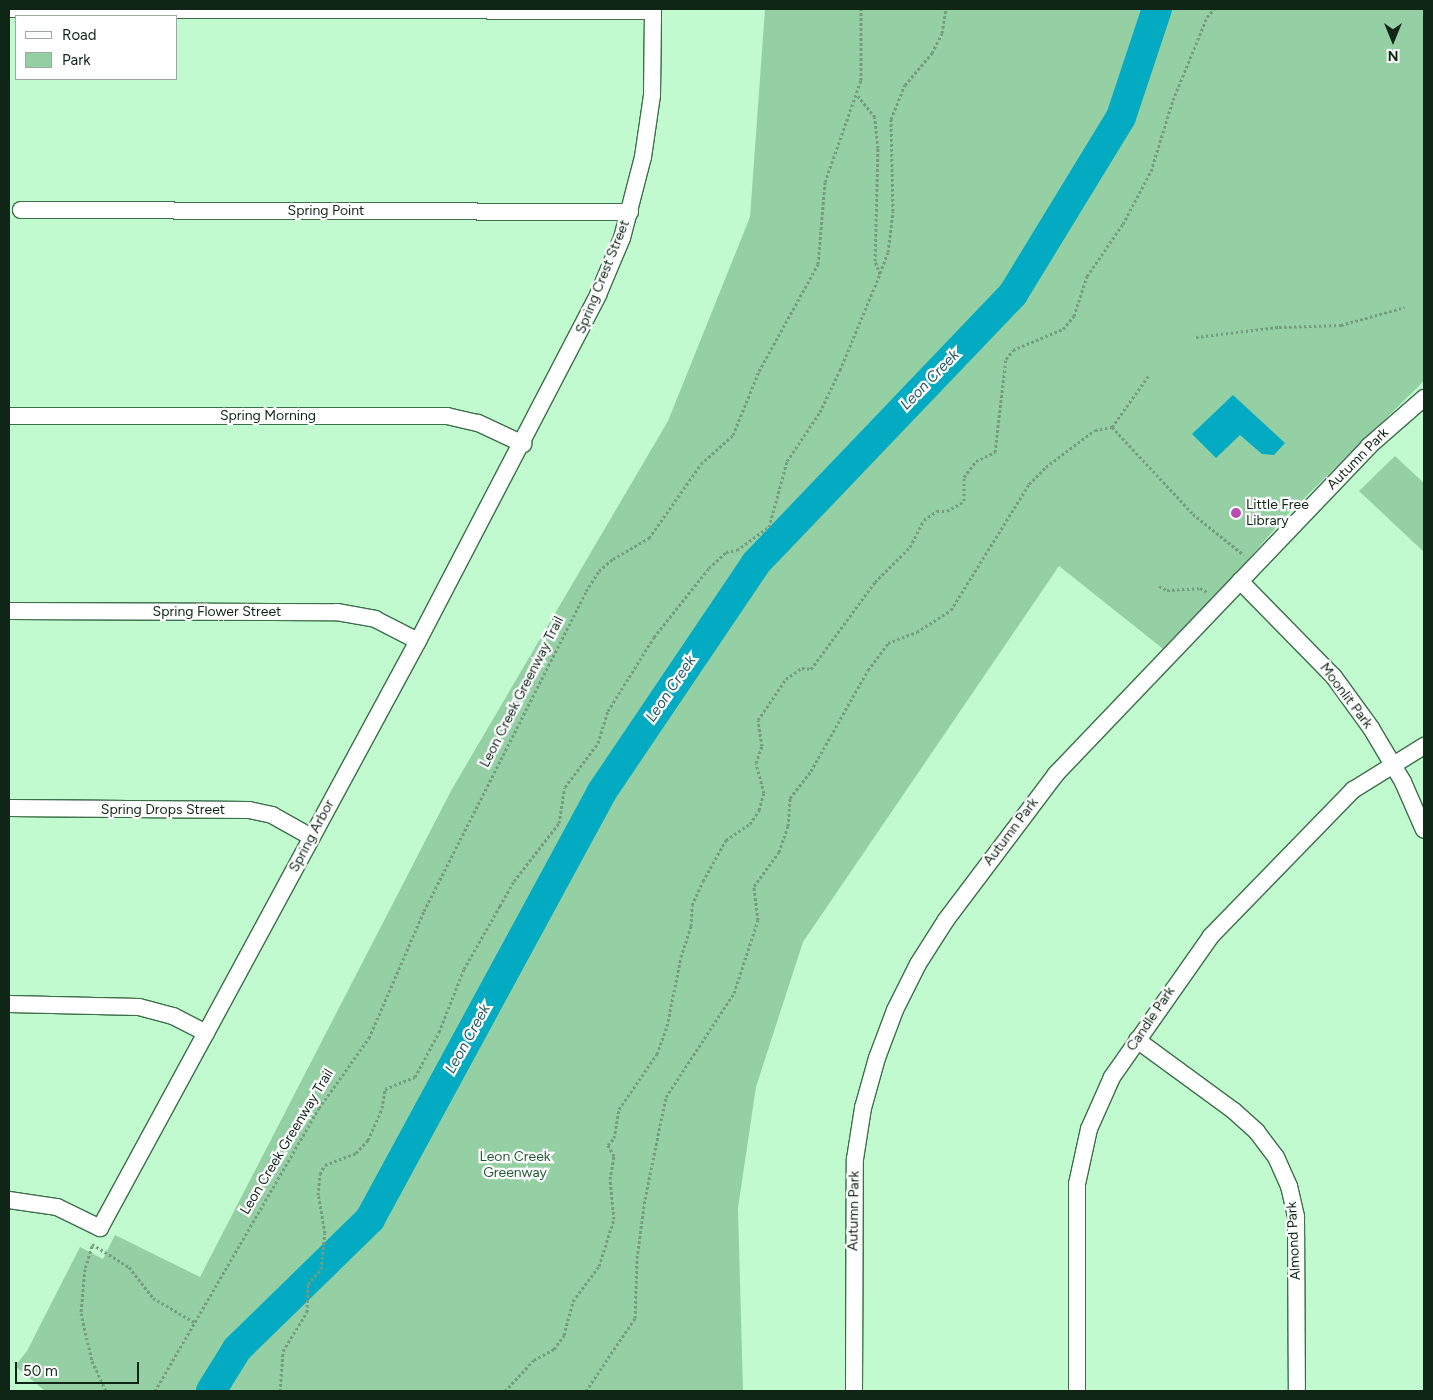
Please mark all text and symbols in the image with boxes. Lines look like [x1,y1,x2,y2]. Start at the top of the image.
legend [15,15,178,80]
north arrow [1368,15,1418,65]
text: Road [62,26,97,44]
text: N [1388,47,1398,64]
text: Park [62,51,91,69]
street label: Spring Point [288,203,364,219]
street label: Spring Crest Street [572,218,634,336]
water label: Leon Creek [897,346,963,414]
street label: Spring Morning [220,408,316,424]
street label: Autumn Park [1324,425,1392,493]
place label: Little Free Library [1246,497,1309,530]
marker: Little Free Library [1230,507,1242,519]
street label: Spring Flower Street [153,604,281,620]
street label: Leon Creek Greenway Trail [477,614,567,770]
water label: Leon Creek [642,652,700,726]
street label: Moonlit Park [1316,660,1376,732]
street label: Autumn Park [980,795,1042,869]
street label: Spring Arbor [286,797,338,875]
street label: Spring Drops Street [101,802,225,818]
street label: Candle Park [1123,984,1179,1054]
water label: Leon Creek [442,1001,494,1077]
street label: Leon Creek Greenway Trail [237,1066,337,1218]
park label: Leon Creek Greenway [479,1149,551,1182]
street label: Autumn Park [845,1171,863,1251]
street label: Almond Park [1284,1201,1304,1281]
scale bar [18,1352,141,1384]
text: 50 m [23,1362,58,1380]

